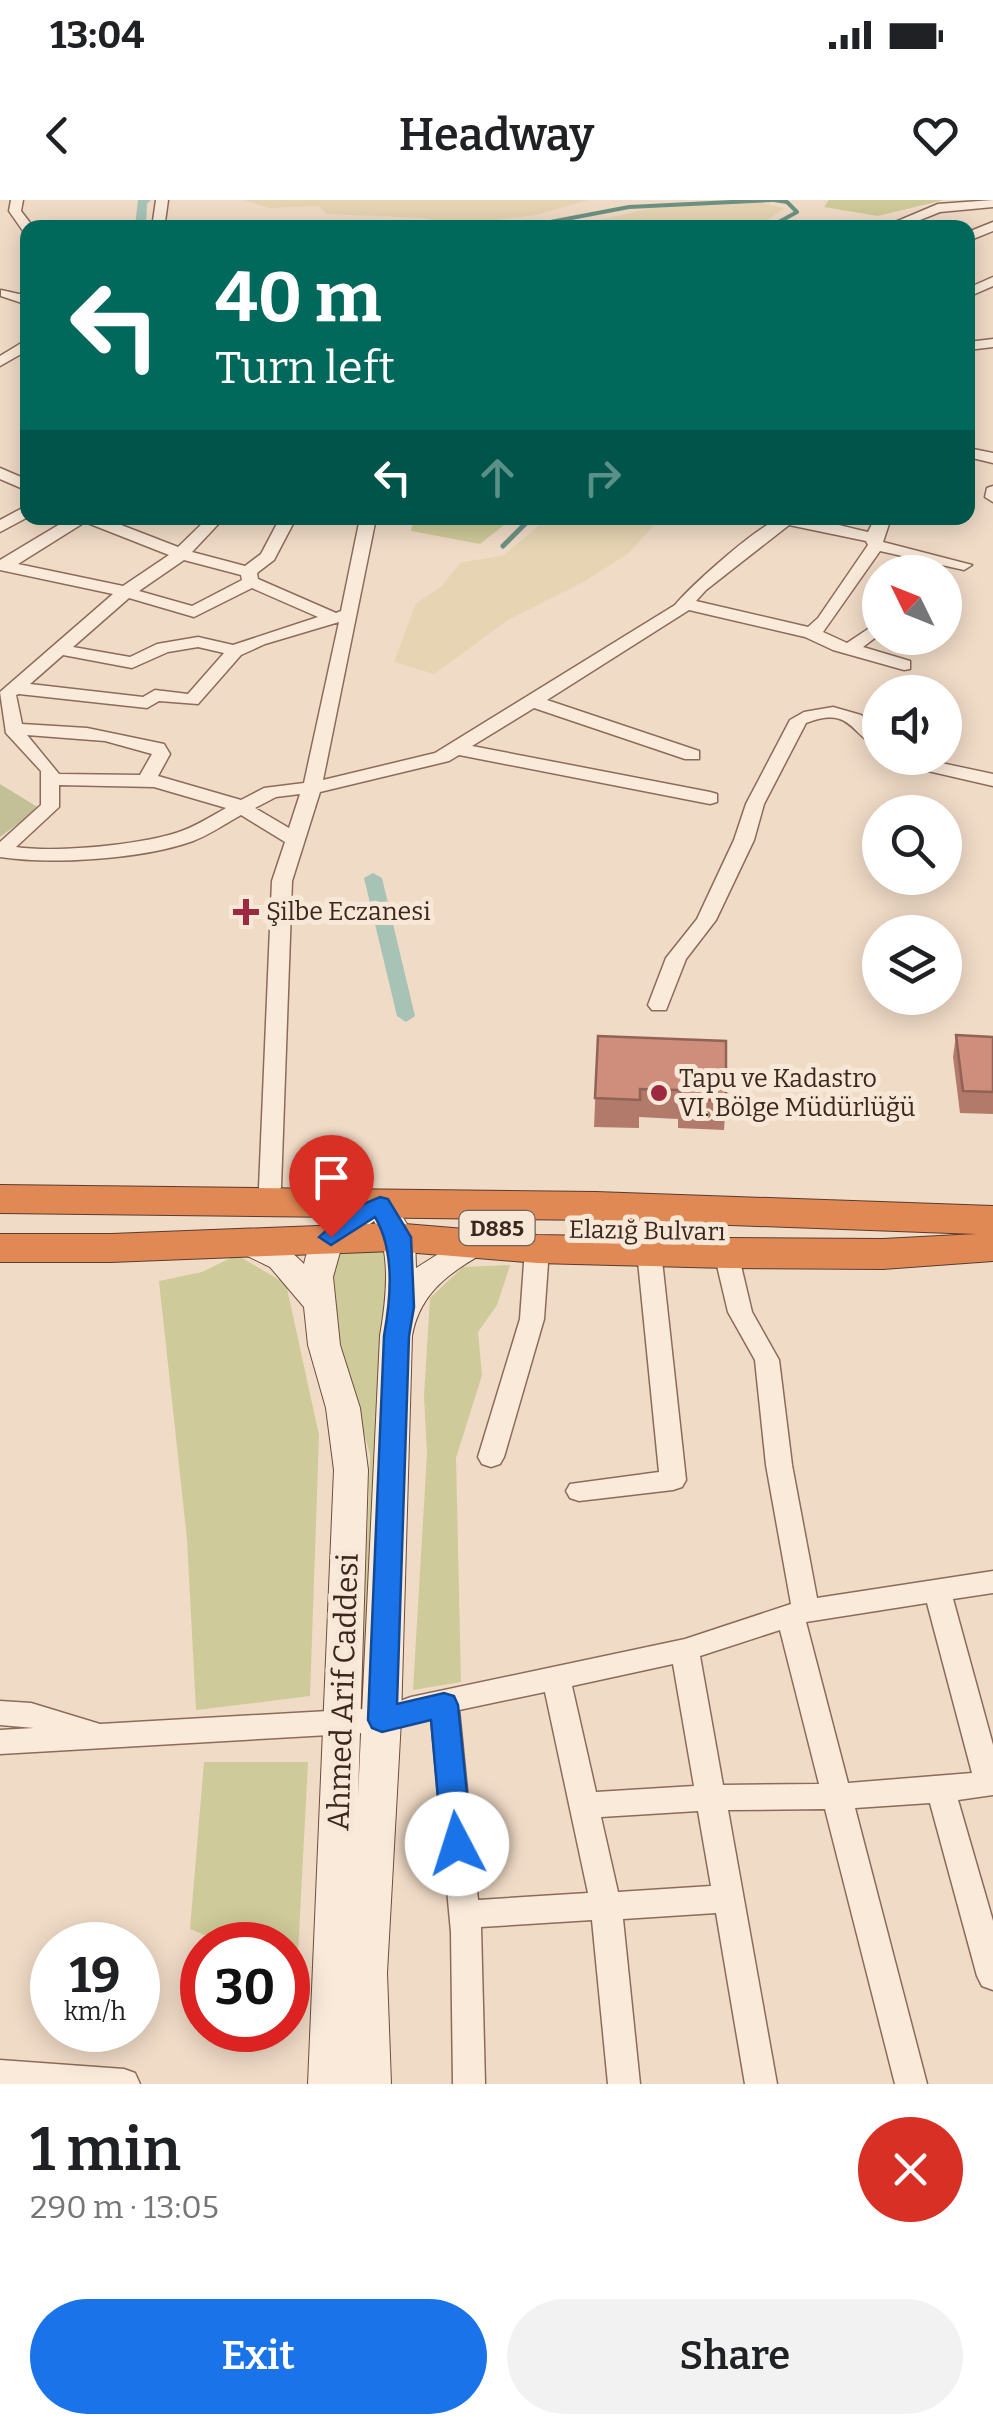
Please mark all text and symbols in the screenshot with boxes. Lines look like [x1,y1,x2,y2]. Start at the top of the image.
text: 13:04 [50,12,144,58]
icon: back [30,108,85,163]
text: Headway [399,108,594,162]
icon: heart [908,108,963,163]
text: 40 m [215,256,381,340]
icon: left [50,260,180,390]
text: Turn left [215,341,395,395]
icon: left [365,450,420,505]
icon: ahead [470,450,525,505]
icon: right [575,450,630,505]
north arrow [862,555,962,655]
map controls [862,555,962,1015]
button: sound [862,675,962,775]
button: search [862,795,962,895]
place label: Şilbe Eczanesi [266,897,431,927]
marker: Şilbe Eczanesi [235,901,257,923]
button: layers [862,915,962,1015]
place label: Tapu ve Kadastro VI. Bölge Müdürlüğü [679,1064,915,1123]
marker: Tapu ve Kadastro VI. Bölge Müdürlüğü [648,1082,670,1104]
pin [289,1135,374,1238]
icon: arrive [304,1150,359,1205]
road number: D885 [460,1211,534,1245]
street label: Elazığ Bulvarı [568,1215,726,1247]
street label: Ahmed Arif Caddesi [320,1553,366,1831]
position arrow [405,1792,509,1896]
speed limit sign: 30 [180,1922,310,2052]
text: 19 [69,1945,121,2005]
text: km/h [64,1997,126,2027]
text: 1 min [30,2114,181,2186]
button: close [858,2117,963,2222]
text: 290 m · 13:05 [30,2188,219,2226]
button: Exit [30,2299,487,2414]
button: Share [507,2299,963,2414]

